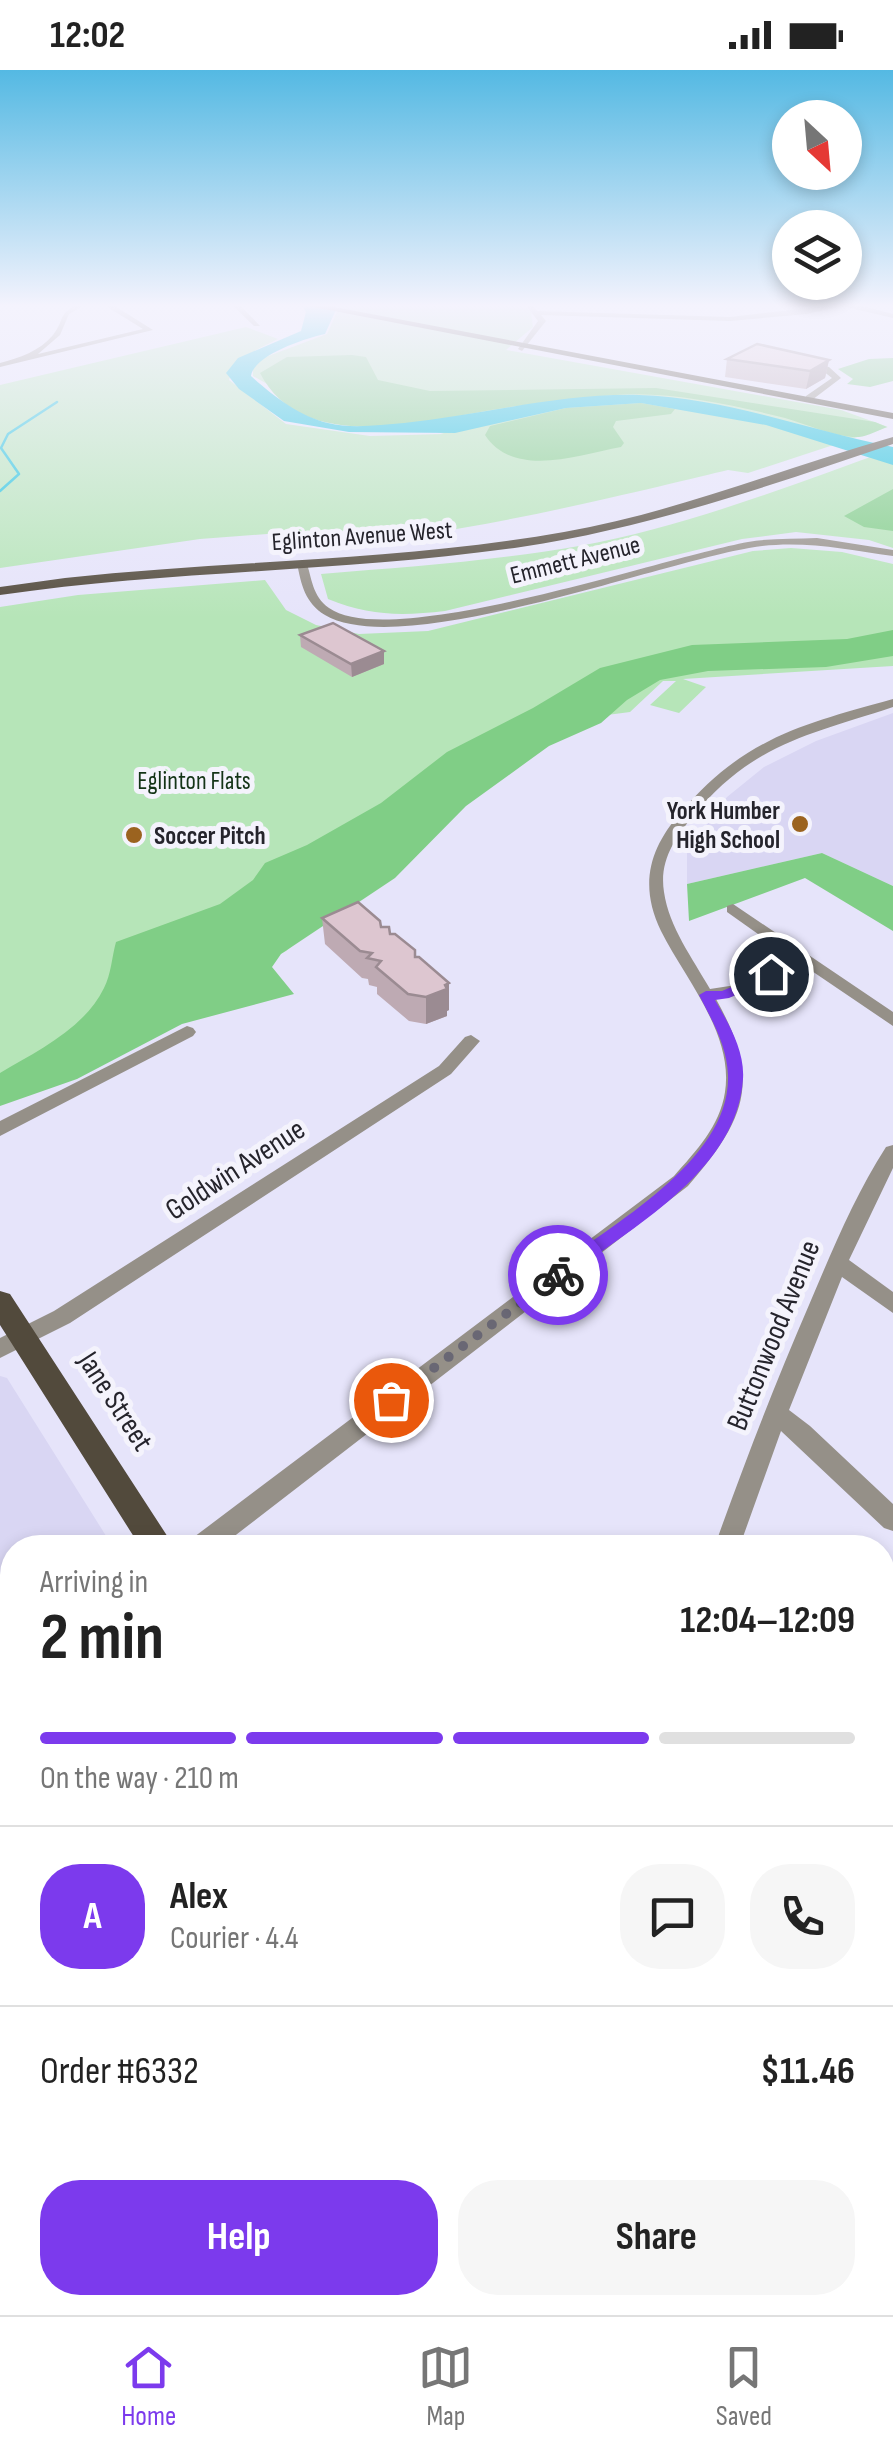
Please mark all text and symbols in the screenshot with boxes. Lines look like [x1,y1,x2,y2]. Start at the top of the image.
text: 12:02 [50,13,125,58]
north arrow [772,100,862,190]
map controls [772,100,862,300]
button: layers [772,210,862,300]
street label: Eglinton Avenue West [271,515,453,558]
street label: Emmett Avenue [507,529,643,592]
park label: Eglinton Flats [137,766,251,797]
place label: York Humber High School [667,796,780,856]
marker: York Humber High School [789,813,811,835]
place label: Soccer Pitch [154,821,266,852]
marker: Soccer Pitch [123,824,145,846]
pin [729,932,814,1017]
icon: home [744,947,799,1002]
street label: Goldwin Avenue [159,1111,312,1228]
courier [508,1225,608,1325]
street label: Buttonwood Avenue [720,1235,828,1436]
icon: bike [531,1248,586,1303]
street label: Jane Street [69,1344,160,1458]
pin [349,1358,434,1443]
icon: bag [364,1373,419,1428]
text: Arriving in [40,1563,148,1602]
text: 12:04–12:09 [680,1598,855,1643]
text: 2 min [40,1600,164,1678]
text: On the way · 210 m [40,1759,239,1798]
button: chat [620,1864,725,1969]
button: phone [750,1864,855,1969]
text: Alex [170,1874,228,1919]
text: A [83,1894,102,1939]
text: Courier · 4.4 [170,1919,298,1958]
text: Order #6332 [40,2049,199,2094]
text: $11.46 [760,2049,855,2094]
button: Help [40,2180,438,2295]
button: Share [458,2180,855,2295]
tab: Home [121,2340,176,2433]
tab: Map [418,2340,473,2433]
tab: Saved [716,2340,772,2433]

